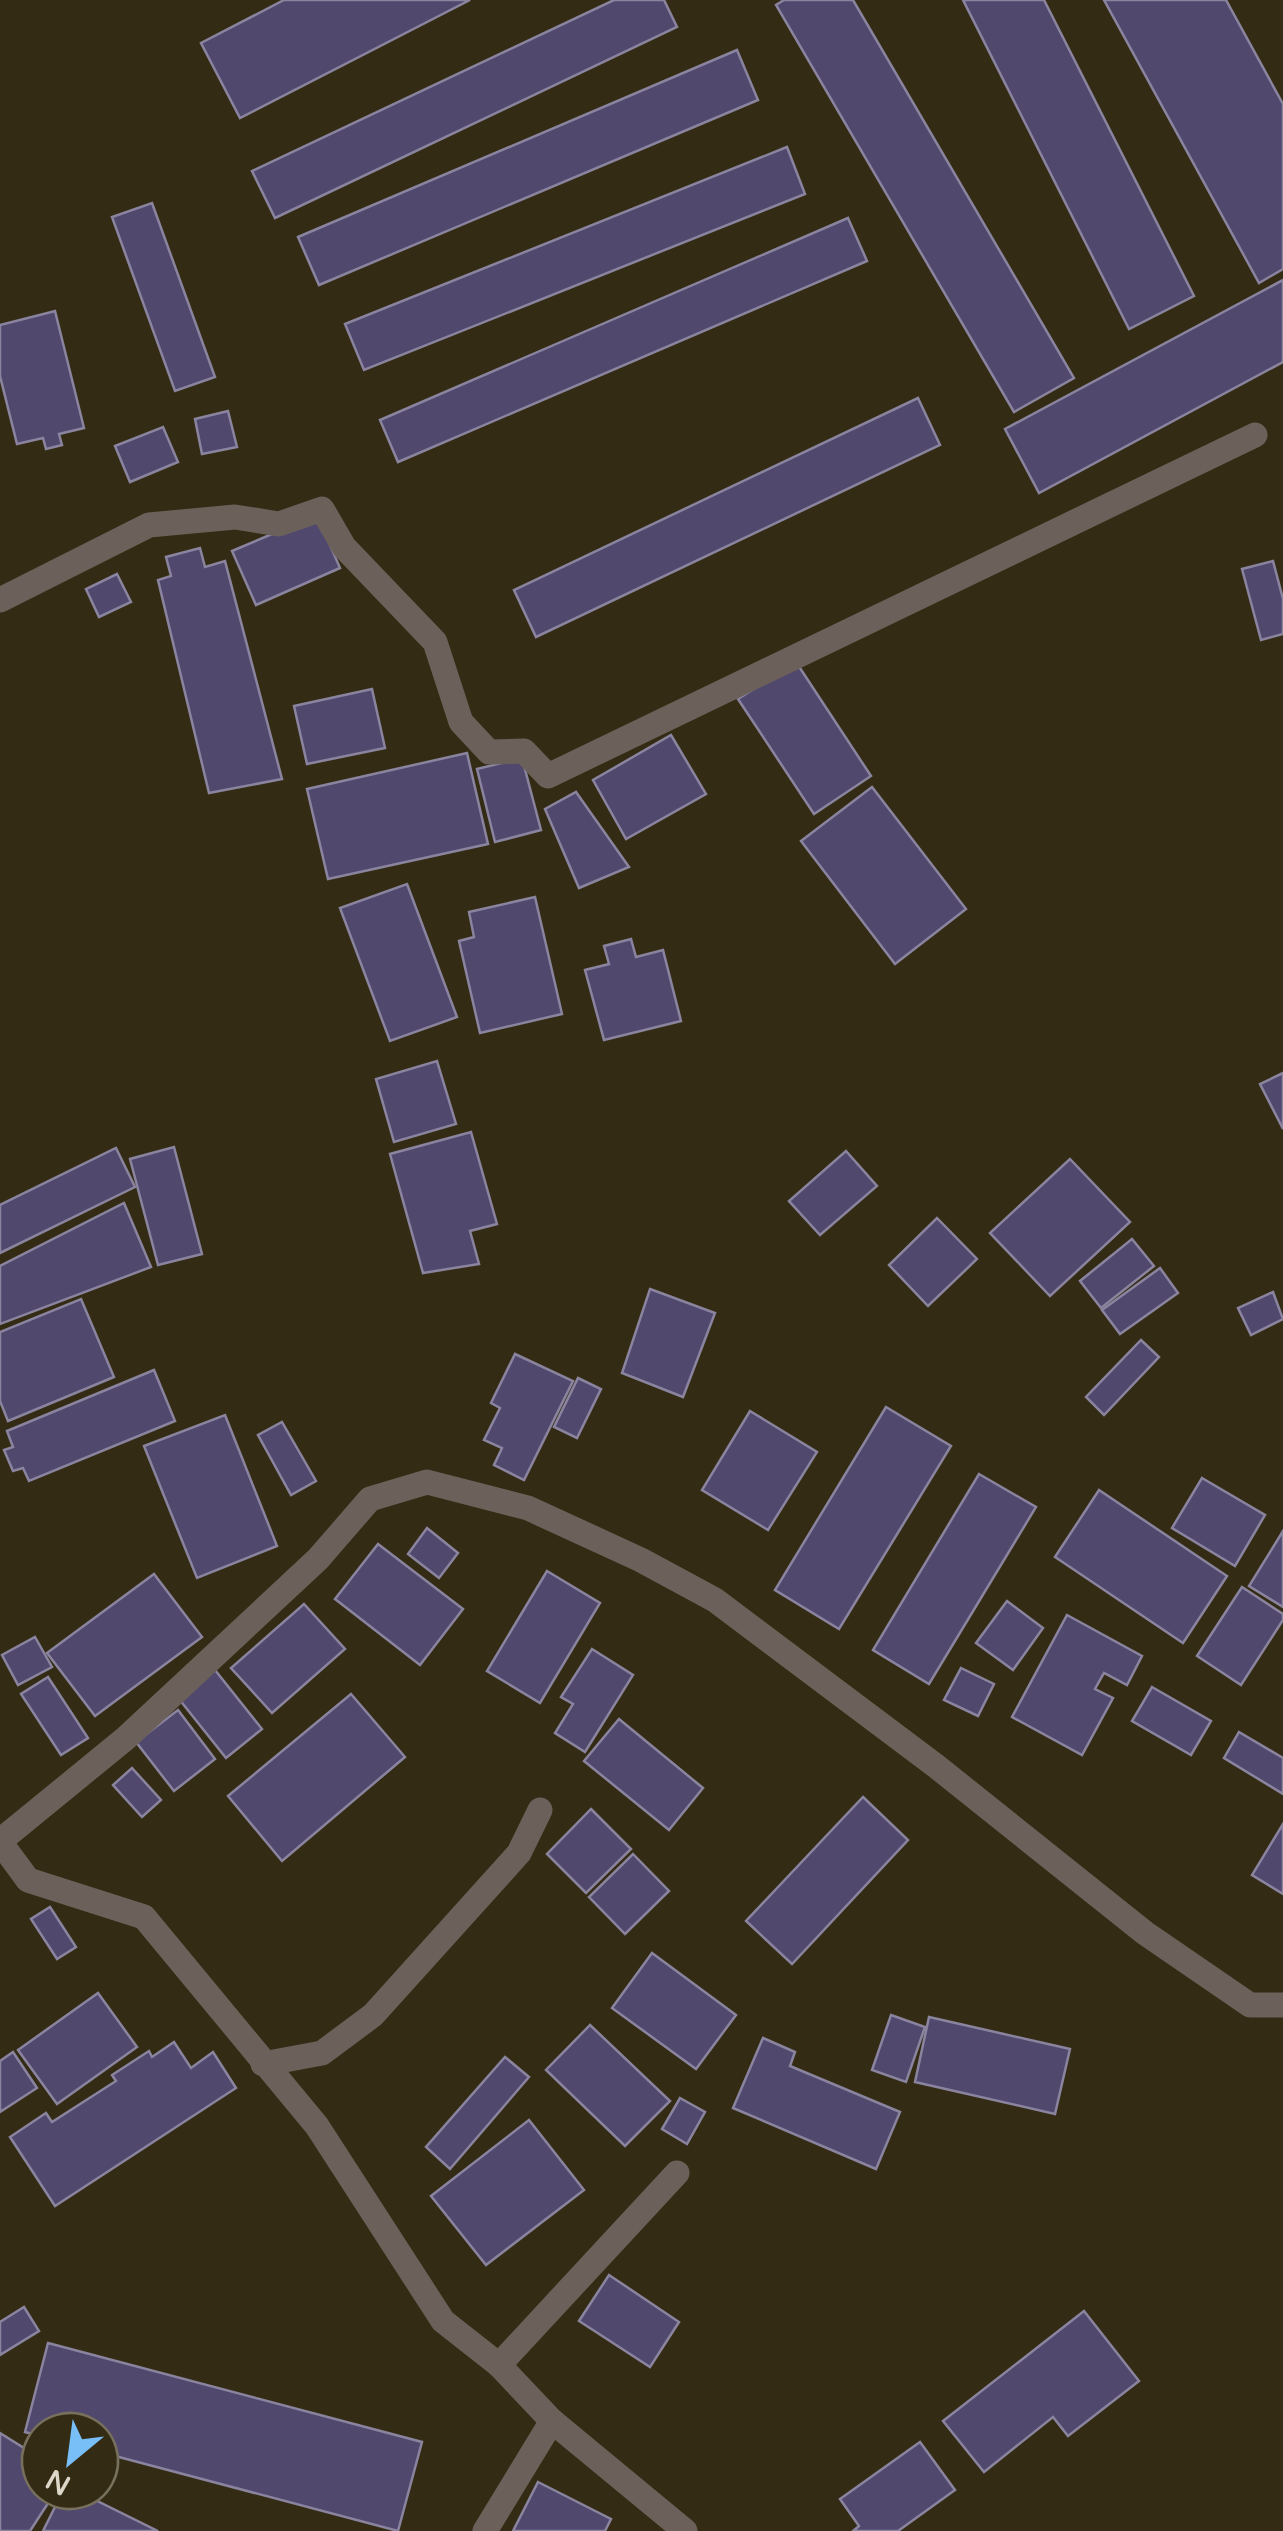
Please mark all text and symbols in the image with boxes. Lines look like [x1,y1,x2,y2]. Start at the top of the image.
north arrow [20,2411,120,2511]
text: N [40,2462,76,2502]

